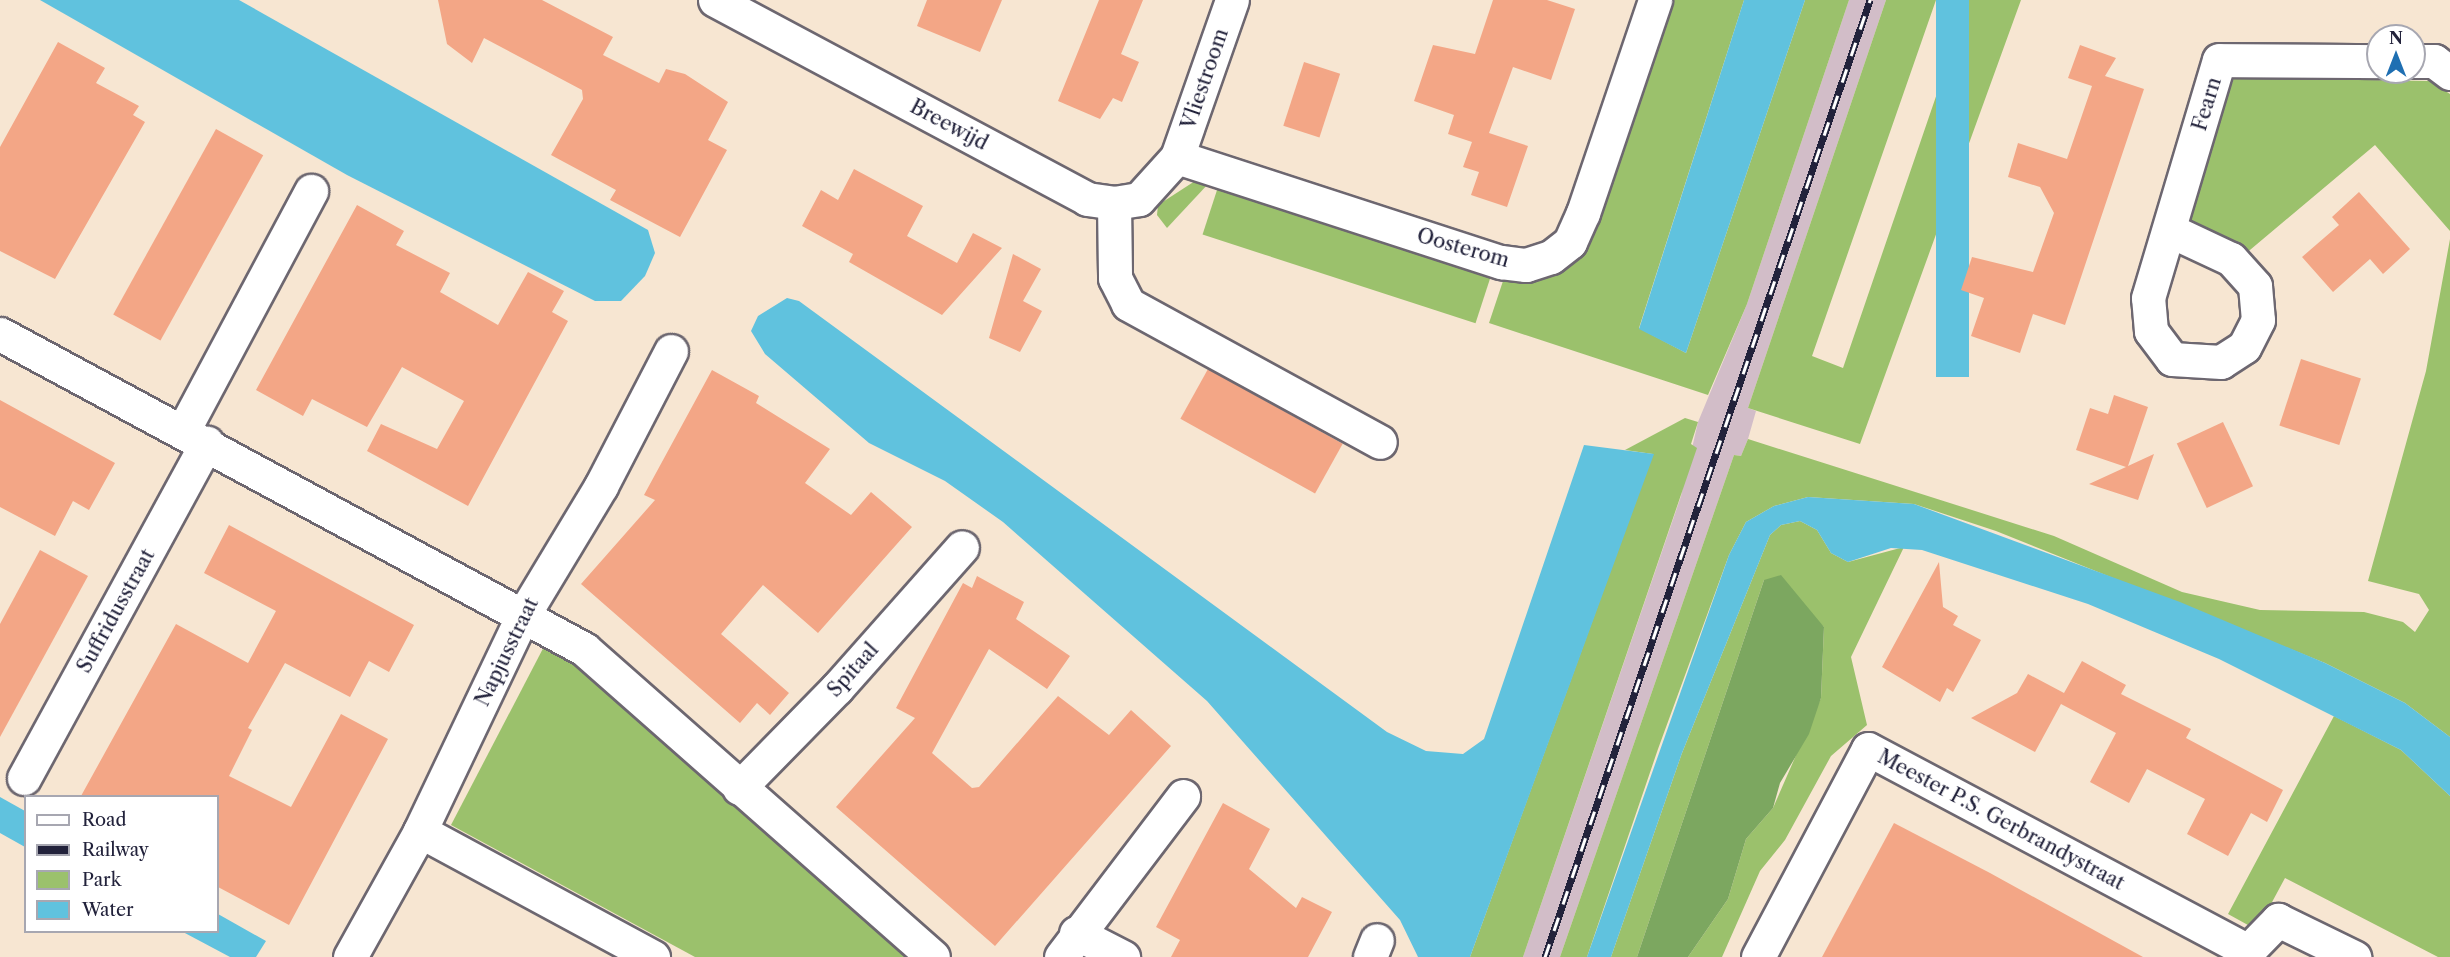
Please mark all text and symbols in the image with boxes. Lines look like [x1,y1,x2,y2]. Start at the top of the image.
north arrow [2366,24,2426,84]
street label: Vliestroom [1177,25,1233,133]
text: N [2389,28,2403,48]
street label: Fearn [2188,74,2226,134]
street label: Breewijd [906,95,992,155]
street label: Oosterom [1414,223,1512,273]
street label: Suffridusstraat [72,545,160,677]
street label: Napjusstraat [470,594,544,710]
street label: Spitaal [823,638,883,702]
street label: Meester P.S. Gerbrandystraat [1873,745,2129,895]
legend [24,795,219,933]
text: Road [82,809,127,831]
text: Railway [82,839,149,861]
text: Park [82,869,121,891]
text: Water [82,899,134,921]

